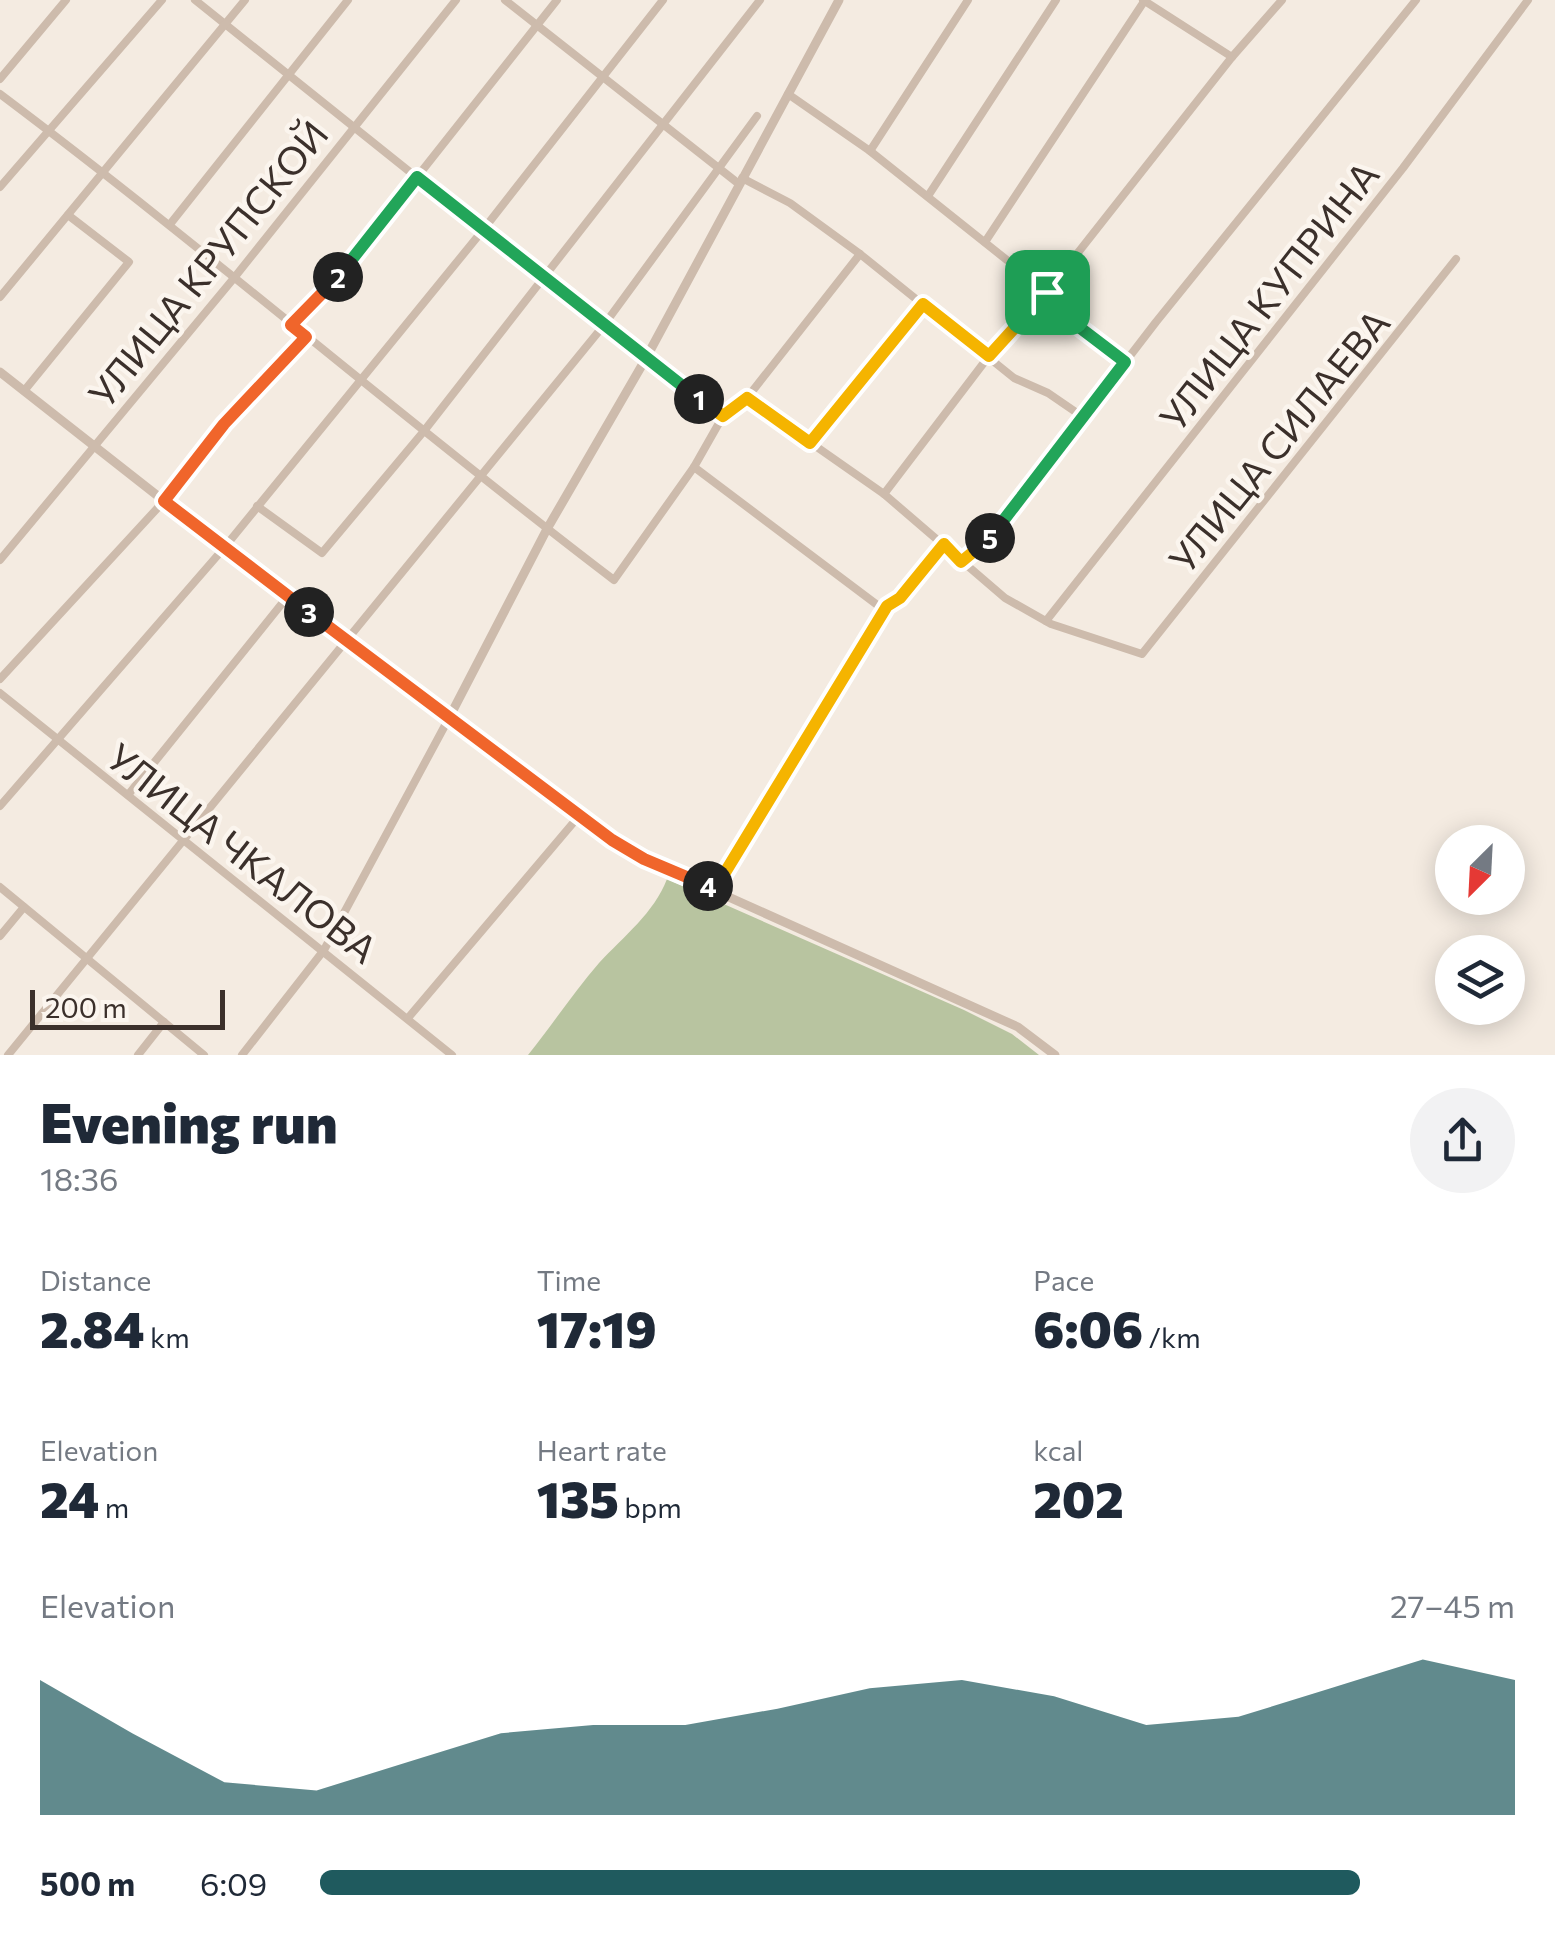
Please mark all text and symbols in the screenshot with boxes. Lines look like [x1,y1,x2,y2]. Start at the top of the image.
street label: УЛИЦА КРУПСКОЙ [77,110,337,416]
street label: УЛИЦА КУПРИНА [1148,151,1388,439]
pin [1005,250,1090,335]
pin: 2 [313,252,363,302]
text: 2 [330,260,346,294]
icon: arrive [1020,265,1075,320]
street label: УЛИЦА СИЛАЕВА [1158,299,1398,581]
pin: 1 [674,374,724,424]
text: 1 [693,382,705,416]
pin: 5 [965,513,1015,563]
text: 5 [982,521,998,555]
pin: 3 [284,587,334,637]
text: 3 [301,595,317,629]
street label: УЛИЦА ЧКАЛОВА [99,732,387,972]
north arrow [1435,825,1525,915]
map controls [1435,825,1525,1025]
pin: 4 [683,861,733,911]
text: 4 [699,869,717,903]
button: layers [1435,935,1525,1025]
scale bar [30,985,225,1030]
text: 200 m [45,990,127,1024]
text: Evening run [40,1087,338,1154]
button: share [1410,1088,1515,1193]
text: 18:36 [40,1158,118,1198]
text: Distance [40,1263,151,1297]
text: Time [537,1263,601,1297]
text: Pace [1033,1263,1094,1297]
text: 2.84 [40,1297,145,1358]
text: 17:19 [537,1297,657,1358]
text: 6:06 [1033,1297,1143,1358]
text: km [145,1320,190,1354]
text: /km [1143,1320,1201,1354]
text: Elevation [40,1433,158,1467]
text: Heart rate [537,1433,667,1467]
text: kcal [1033,1433,1083,1467]
text: 24 [40,1467,99,1528]
text: 135 [537,1467,619,1528]
text: 202 [1033,1467,1124,1528]
text: m [99,1490,129,1524]
text: bpm [619,1490,682,1524]
text: Elevation [40,1585,175,1625]
text: 27–45 m [1390,1585,1515,1625]
text: 500 m [40,1863,135,1903]
text: 6:09 [200,1863,267,1903]

